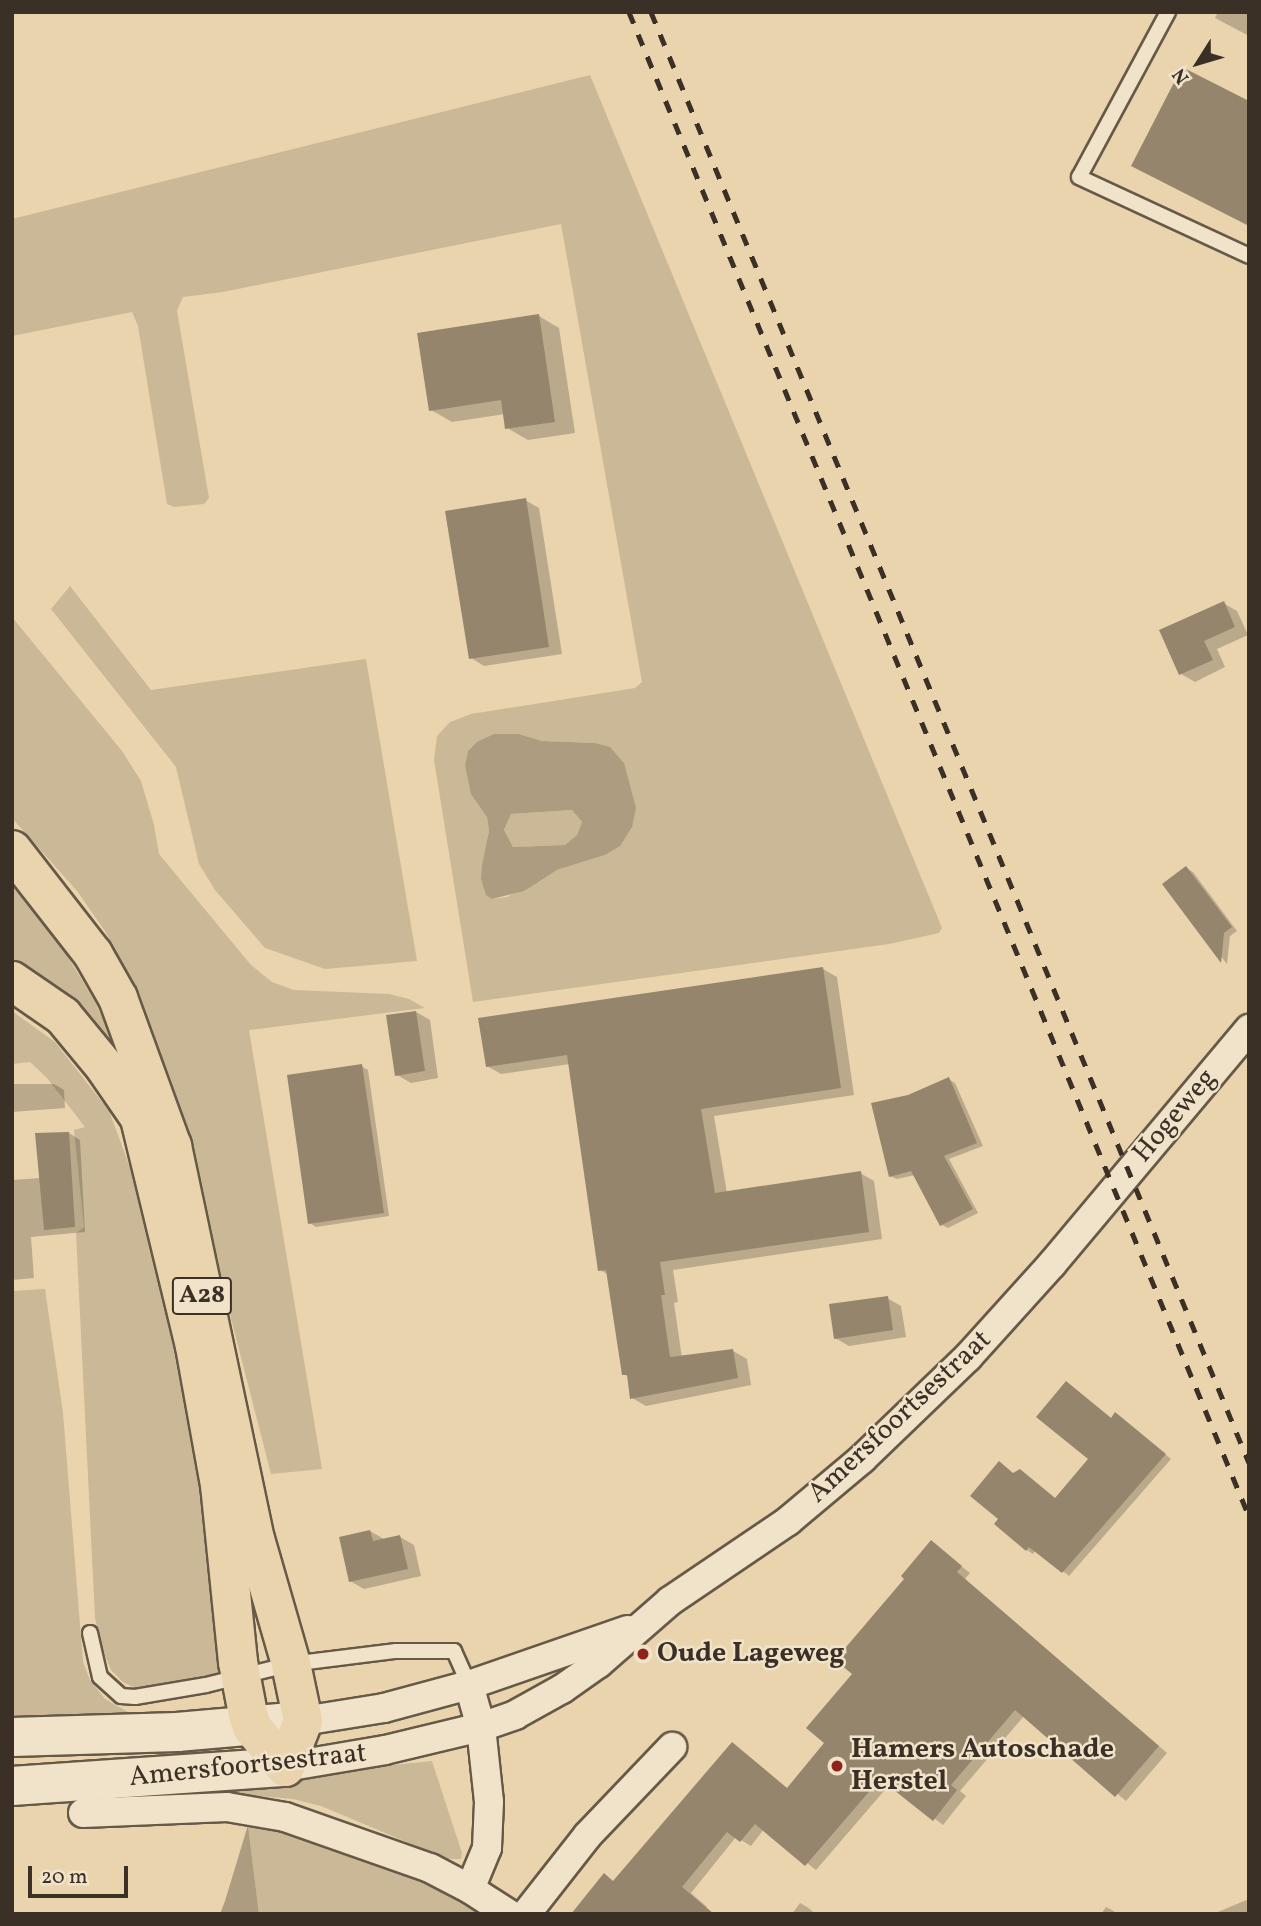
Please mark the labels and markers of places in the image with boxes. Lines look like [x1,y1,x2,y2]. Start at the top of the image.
place label: Oude Lageweg [657,1637,845,1671]
marker: Oude Lageweg [635,1646,651,1662]
place label: Hamers Autoschade Herstel [851,1733,1114,1799]
marker: Hamers Autoschade Herstel [829,1758,845,1774]

